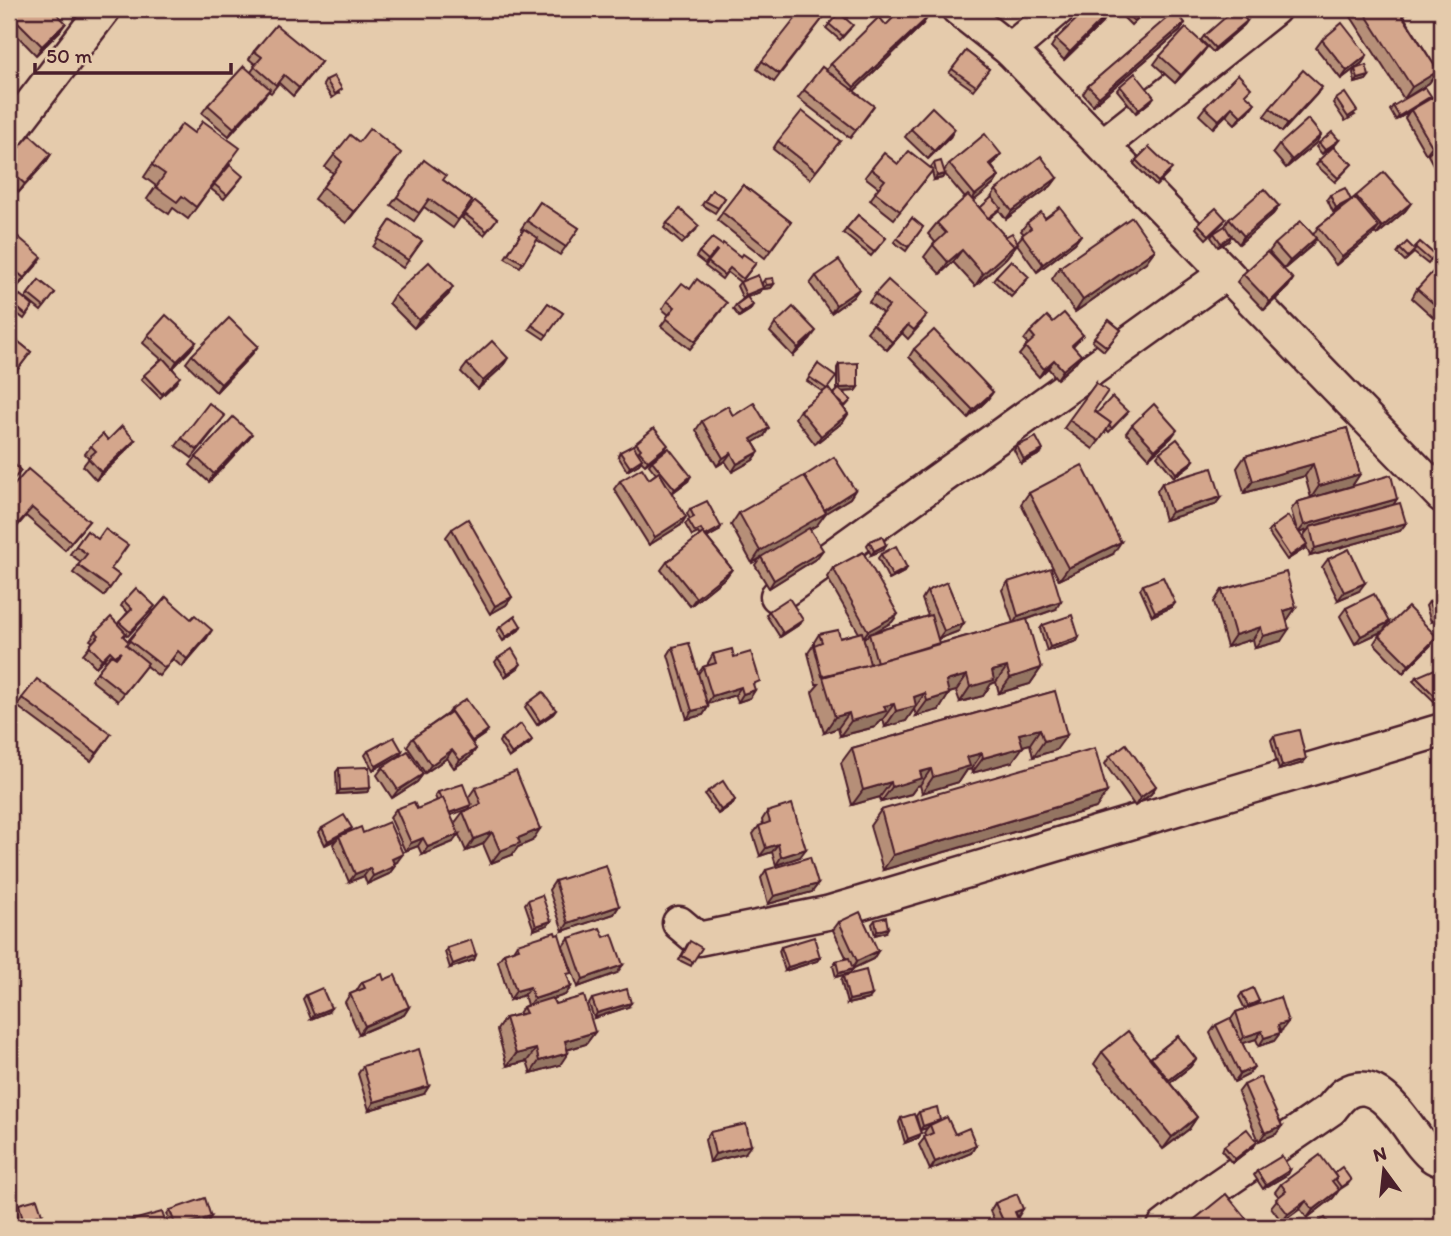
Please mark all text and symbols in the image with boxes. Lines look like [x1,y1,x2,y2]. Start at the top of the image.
scale bar [35,32,231,76]
text: 50 m [46,43,93,68]
north arrow [1350,1134,1420,1204]
text: N [1371,1141,1389,1167]

